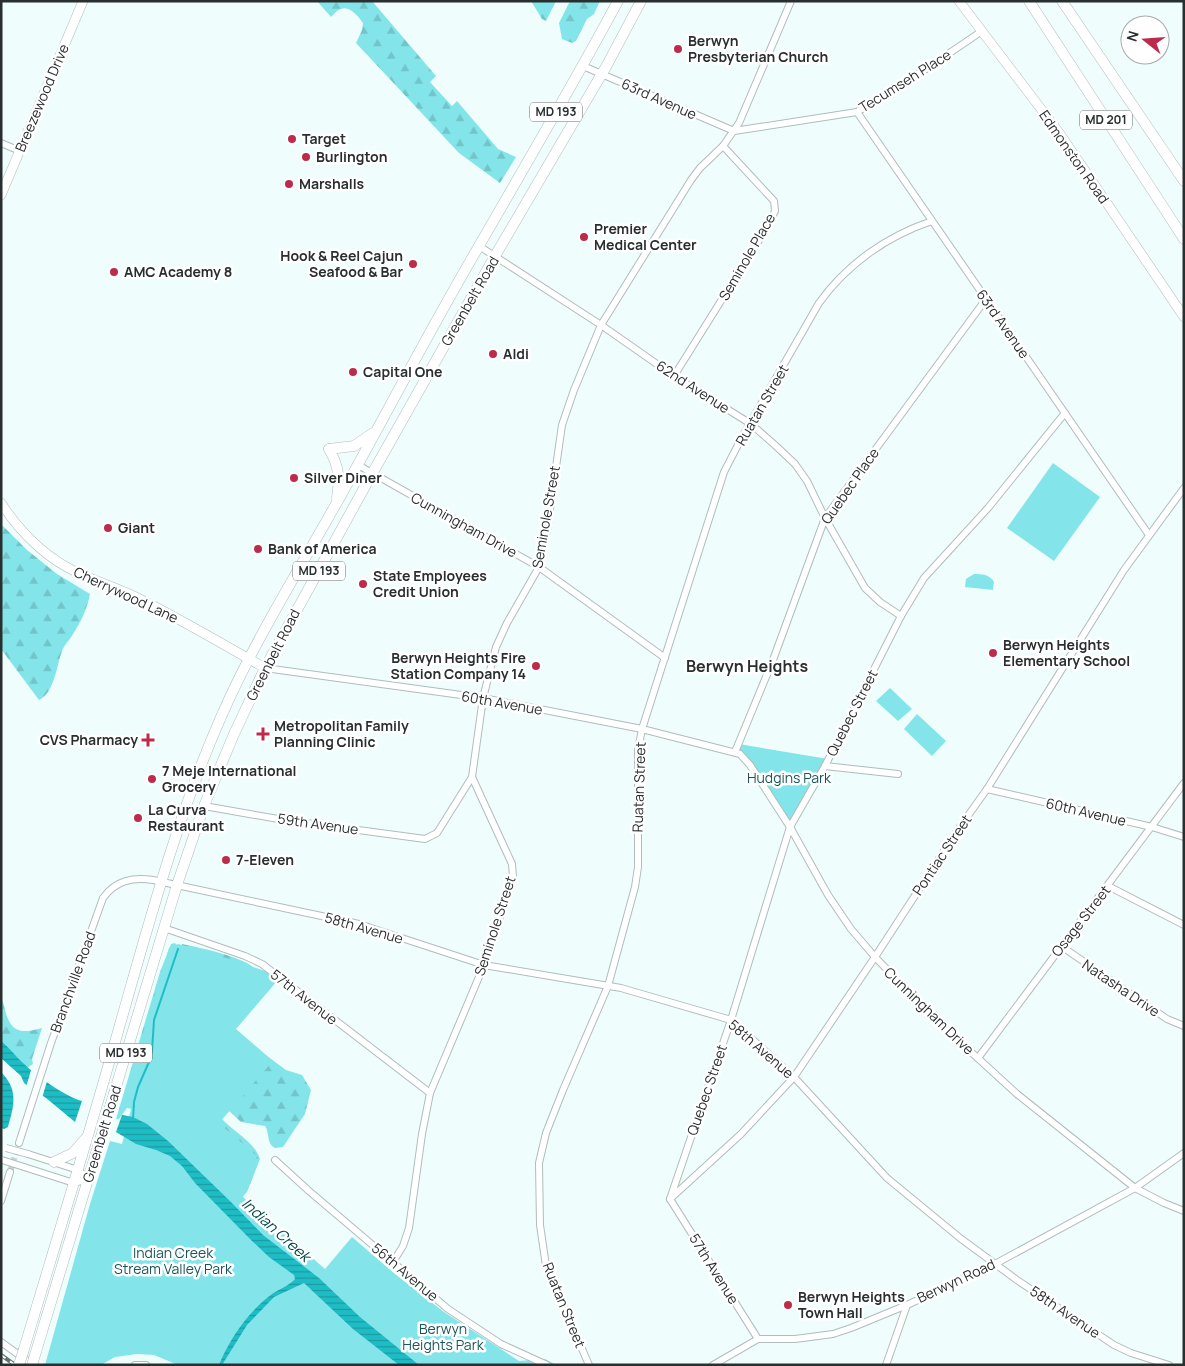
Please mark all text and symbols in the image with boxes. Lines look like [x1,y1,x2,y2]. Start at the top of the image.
north arrow [1120,15,1170,65]
text: N [1122,28,1143,44]
place label: Berwyn Presbyterian Church [688,31,828,66]
street label: Breezewood Drive [10,41,73,155]
marker: Berwyn Presbyterian Church [672,43,684,55]
street label: Tecumseh Place [855,45,954,117]
street label: 63rd Avenue [619,74,700,124]
road number: MD 193 [530,102,582,121]
street label: Edmonston Road [1035,106,1114,207]
road number: MD 201 [1080,110,1132,130]
place label: Target [302,129,346,148]
marker: Target [286,133,298,145]
place label: Burlington [316,147,388,166]
marker: Burlington [300,151,312,163]
place label: Marshalls [299,174,365,193]
marker: Marshalls [283,178,295,190]
street label: Seminole Place [714,210,779,304]
place label: Premier Medical Center [594,219,697,254]
marker: Premier Medical Center [578,231,590,243]
place label: Hook & Reel Cajun Seafood & Bar [280,246,403,281]
street label: Greenbelt Road [436,252,503,349]
marker: Hook & Reel Cajun Seafood & Bar [407,258,419,270]
place label: AMC Academy 8 [124,262,232,281]
marker: AMC Academy 8 [108,266,120,278]
street label: 63rd Avenue [973,285,1034,362]
place label: Aldi [503,344,529,363]
marker: Aldi [487,348,499,360]
street label: 62nd Avenue [653,356,734,417]
street label: Ruatan Street [731,360,793,449]
place label: Capital One [363,362,442,381]
marker: Capital One [347,366,359,378]
street label: Quebec Place [816,444,883,528]
street label: Seminole Street [527,464,564,570]
place label: Silver Diner [304,468,382,487]
marker: Silver Diner [288,472,300,484]
street label: Cunningham Drive [408,488,521,562]
place label: Giant [118,518,155,537]
marker: Giant [102,522,114,534]
place label: Bank of America [268,539,377,558]
marker: Bank of America [252,543,264,555]
street label: Cherrywood Lane [71,562,182,627]
road number: MD 193 [293,562,345,580]
place label: State Employees Credit Union [373,566,487,601]
marker: State Employees Credit Union [357,578,369,590]
street label: Greenbelt Road [241,606,304,704]
place label: Berwyn Heights Elementary School [1003,635,1130,670]
marker: Berwyn Heights Elementary School [987,647,999,659]
place label: Berwyn Heights Fire Station Company 14 [390,648,526,683]
district label: Berwyn Heights [686,655,808,677]
marker: Berwyn Heights Fire Station Company 14 [530,660,542,672]
street label: Quebec Street [822,666,882,759]
street label: 60th Avenue [460,686,544,719]
place label: Metropolitan Family Planning Clinic [274,716,409,751]
marker: Metropolitan Family Planning Clinic [256,727,270,741]
place label: CVS Pharmacy [40,730,138,749]
marker: CVS Pharmacy [142,734,154,746]
street label: Ruatan Street [627,741,650,833]
place label: 7 Meje International Grocery [162,761,297,796]
park label: Hudgins Park [747,768,832,787]
marker: 7 Meje International Grocery [146,773,158,785]
street label: 60th Avenue [1044,793,1128,830]
place label: La Curva Restaurant [148,800,224,835]
street label: 59th Avenue [276,808,360,839]
street label: Pontiac Street [908,810,976,899]
marker: La Curva Restaurant [132,812,144,824]
place label: 7-Eleven [236,850,294,869]
marker: 7-Eleven [220,854,232,866]
street label: Seminole Street [469,873,520,978]
street label: Osage Street [1047,881,1115,960]
street label: 58th Avenue [323,907,406,948]
street label: Branchville Road [45,929,100,1035]
street label: Natasha Drive [1079,955,1164,1021]
street label: Cunningham Drive [880,963,979,1059]
street label: 57th Avenue [267,965,342,1029]
street label: 58th Avenue [725,1015,798,1082]
street label: Quebec Street [682,1042,731,1138]
road number: MD 193 [100,1044,152,1062]
street label: Greenbelt Road [78,1083,125,1185]
water label: Indian Creek [237,1193,317,1268]
street label: 57th Avenue [685,1230,744,1308]
street label: 56th Avenue [368,1238,443,1305]
park label: Indian Creek Stream Valley Park [114,1243,233,1278]
street label: Berwyn Road [914,1254,998,1307]
street label: Ruatan Street [539,1259,590,1351]
street label: 58th Avenue [1026,1281,1104,1342]
place label: Berwyn Heights Town Hall [798,1287,905,1322]
marker: Berwyn Heights Town Hall [782,1299,794,1311]
park label: Berwyn Heights Park [402,1319,485,1354]

